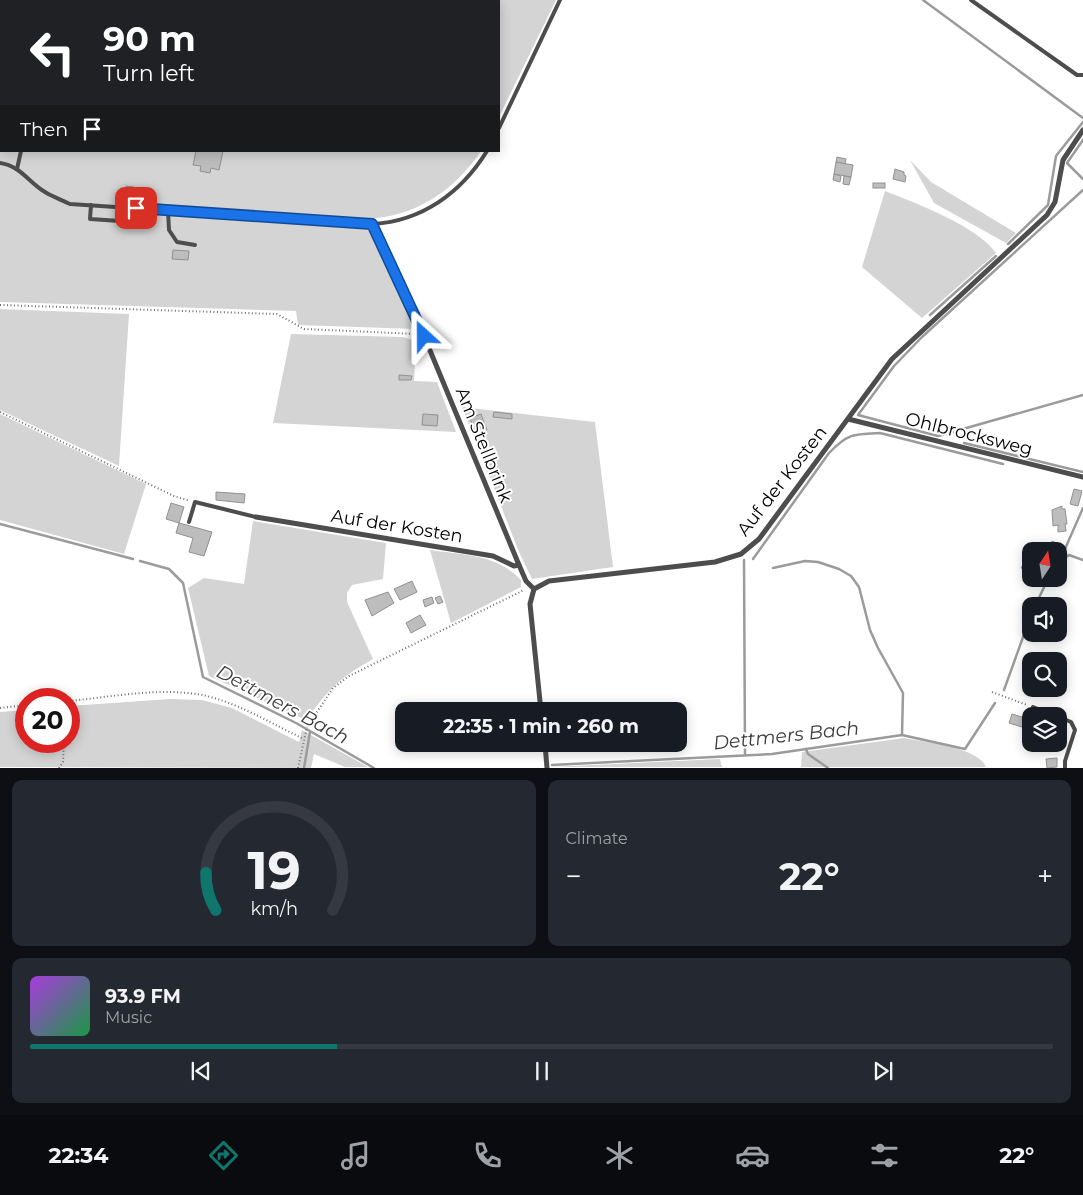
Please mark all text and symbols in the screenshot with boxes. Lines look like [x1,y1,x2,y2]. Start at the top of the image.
text: 90 m [103,17,196,60]
icon: left [20,20,85,85]
text: Turn left [103,60,195,87]
icon: arrive [78,115,106,143]
text: Then [20,118,68,141]
pin [115,187,157,229]
icon: arrive [122,194,150,222]
position arrow [397,309,449,361]
street label: Am Stellbrink [451,384,517,506]
street label: Ohlbrocksweg [903,408,1035,460]
street label: Auf der Kosten [732,422,832,540]
street label: Auf der Kosten [330,505,464,547]
north arrow [1022,542,1068,588]
map controls [1022,542,1067,752]
button: sound [1022,597,1067,642]
button: search [1022,652,1067,697]
water label: Dettmers Bach [213,660,353,749]
speed limit sign: 20 [15,688,80,753]
button: layers [1022,707,1067,752]
text: 22:35 · 1 min · 260 m [443,715,639,738]
water label: Dettmers Bach [712,716,860,755]
text: Climate [566,829,628,848]
text: 19 [247,839,301,902]
text: 22° [779,853,840,900]
text: − [566,859,582,893]
text: + [1037,859,1053,893]
text: km/h [250,898,298,919]
text: 93.9 FM [105,985,181,1008]
text: Music [105,1008,152,1027]
icon: previous [187,1057,215,1085]
icon: pause [528,1057,556,1085]
icon: next [869,1057,897,1085]
icon: directions [206,1138,241,1173]
icon: music [338,1138,373,1173]
icon: phone [470,1138,505,1173]
icon: climate [602,1138,637,1173]
icon: car [735,1138,770,1173]
icon: filters [867,1138,902,1173]
text: 22:34 [49,1142,109,1169]
text: 22° [999,1142,1034,1169]

